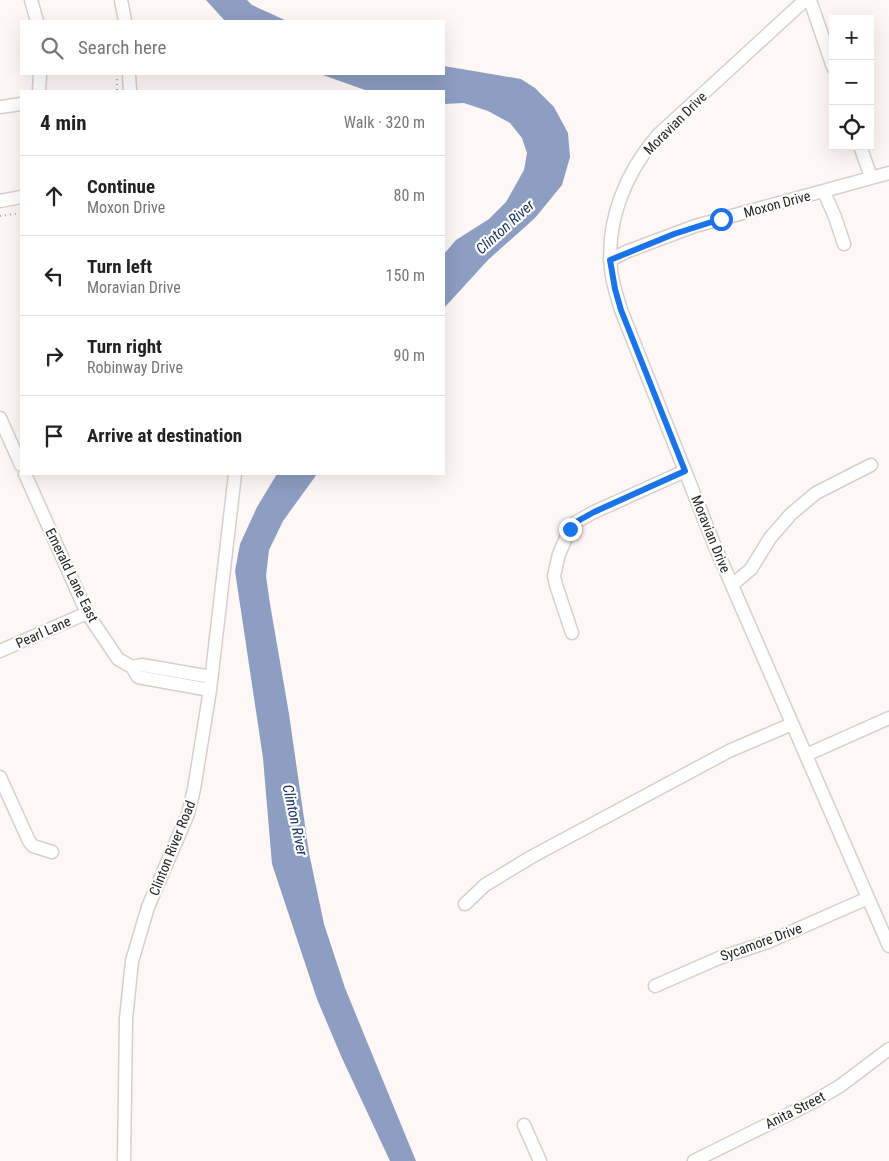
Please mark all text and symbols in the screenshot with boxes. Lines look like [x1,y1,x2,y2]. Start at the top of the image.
map controls [829,15,874,150]
button: + [829,15,874,60]
search box [20,20,445,75]
icon: search [38,34,66,62]
text: Search here [78,36,166,59]
button: − [829,60,874,105]
street label: Moravian Drive [640,88,710,158]
button: locate [829,105,874,150]
text: 4 min [40,111,87,135]
text: Walk · 320 m [344,113,425,132]
text: Continue [87,175,155,198]
icon: ahead [40,182,68,210]
text: 80 m [393,186,425,205]
street label: Moxon Drive [742,187,813,221]
water label: Clinton River [472,196,538,258]
text: Moxon Drive [87,198,165,217]
route start [710,208,733,231]
text: Turn left [87,255,152,278]
icon: left [40,262,68,290]
text: 150 m [386,266,425,285]
text: Moravian Drive [87,278,181,297]
text: Turn right [87,335,162,358]
icon: right [40,342,68,370]
text: 90 m [393,346,425,365]
text: Robinway Drive [87,358,183,377]
icon: arrive [40,422,68,450]
text: Arrive at destination [87,424,242,447]
street label: Moravian Drive [688,493,734,575]
route end [559,518,582,541]
street label: Emerald Lane East [42,526,102,624]
street label: Pearl Lane [13,613,73,651]
water label: Clinton River [279,783,311,858]
street label: Clinton River Road [146,798,198,898]
street label: Sycamore Drive [718,920,804,964]
street label: Anita Street [762,1088,828,1132]

